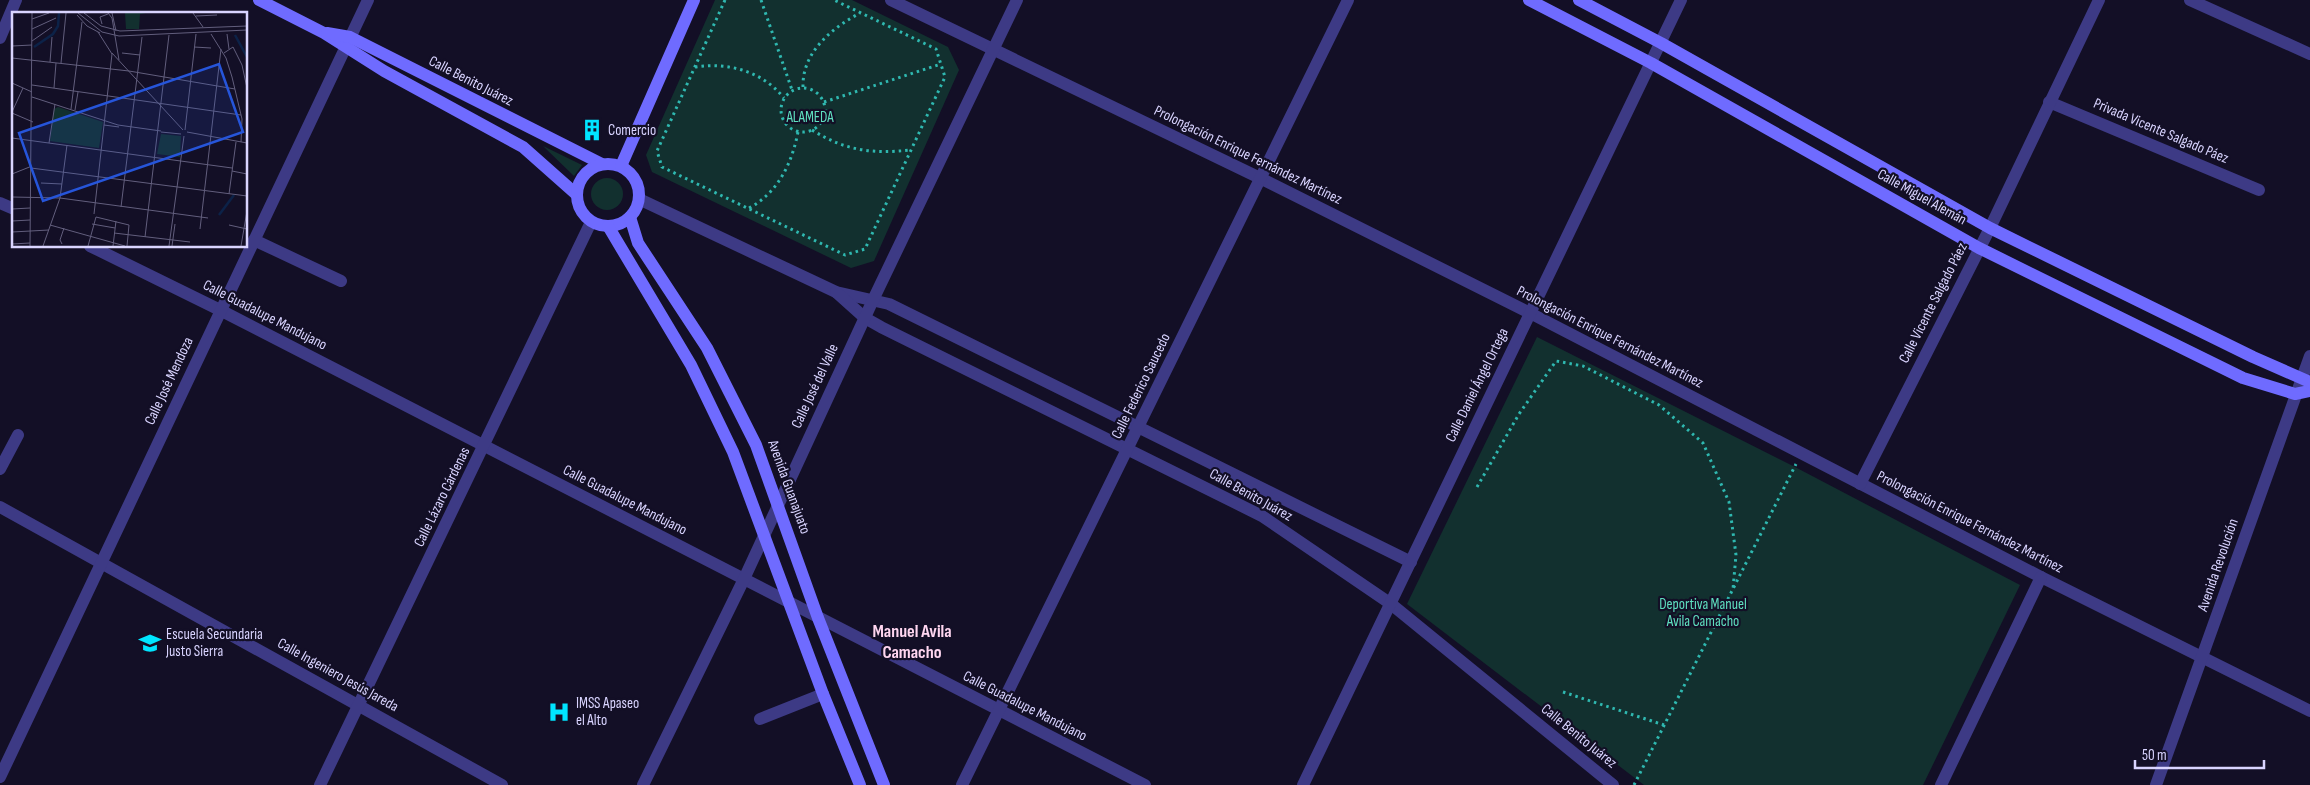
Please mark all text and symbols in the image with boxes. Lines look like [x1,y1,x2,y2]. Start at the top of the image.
inset map [12,12,248,248]
street label: Calle Benito Juárez [426,52,517,111]
street label: Privada Vicente Salgado Páez [2091,94,2232,168]
street label: Prolongación Enrique Fernández Martínez [1151,101,1346,209]
park label: ALAMEDA [785,108,834,127]
building icon: Comercio [579,117,605,143]
place label: Comercio [608,121,656,140]
street label: Calle Miguel Alemán [1874,165,1970,229]
street label: Calle Vicente Salgado Páez [1894,239,1972,366]
street label: Calle Guadalupe Mandujano [200,275,330,355]
street label: Prolongación Enrique Fernández Martínez [1514,282,1707,393]
street label: Calle Daniel Ángel Ortega [1441,325,1513,445]
street label: Calle Federico Saucedo [1107,330,1175,442]
street label: Calle José Mendoza [140,334,198,428]
street label: Calle José del Valle [787,341,843,431]
street label: Avenida Guanajuato [763,436,815,537]
street label: Calle Lázaro Cárdenas [410,444,474,550]
street label: Calle Guadalupe Mandujano [560,460,690,540]
street label: Calle Benito Juárez [1206,464,1297,526]
street label: Prolongación Enrique Fernández Martínez [1874,467,2067,578]
street label: Avenida Revolución [2193,516,2243,615]
park label: Deportiva Manuel Avila Camacho [1659,595,1747,631]
district label: Manuel Avila Camacho [872,621,952,663]
place label: Escuela Secundaria Justo Sierra [165,625,263,661]
school or university icon: Escuela Secundaria Justo Sierra [137,630,163,656]
street label: Calle Ingeniero Jesús Jareda [274,634,402,716]
street label: Calle Guadalupe Mandujano [960,666,1090,746]
place label: IMSS Apaseo el Alto [576,694,639,730]
hospital icon: IMSS Apaseo el Alto [546,699,572,725]
street label: Calle Benito Juárez [1537,700,1621,773]
scale bar [2135,738,2264,770]
text: 50 m [2142,746,2167,765]

